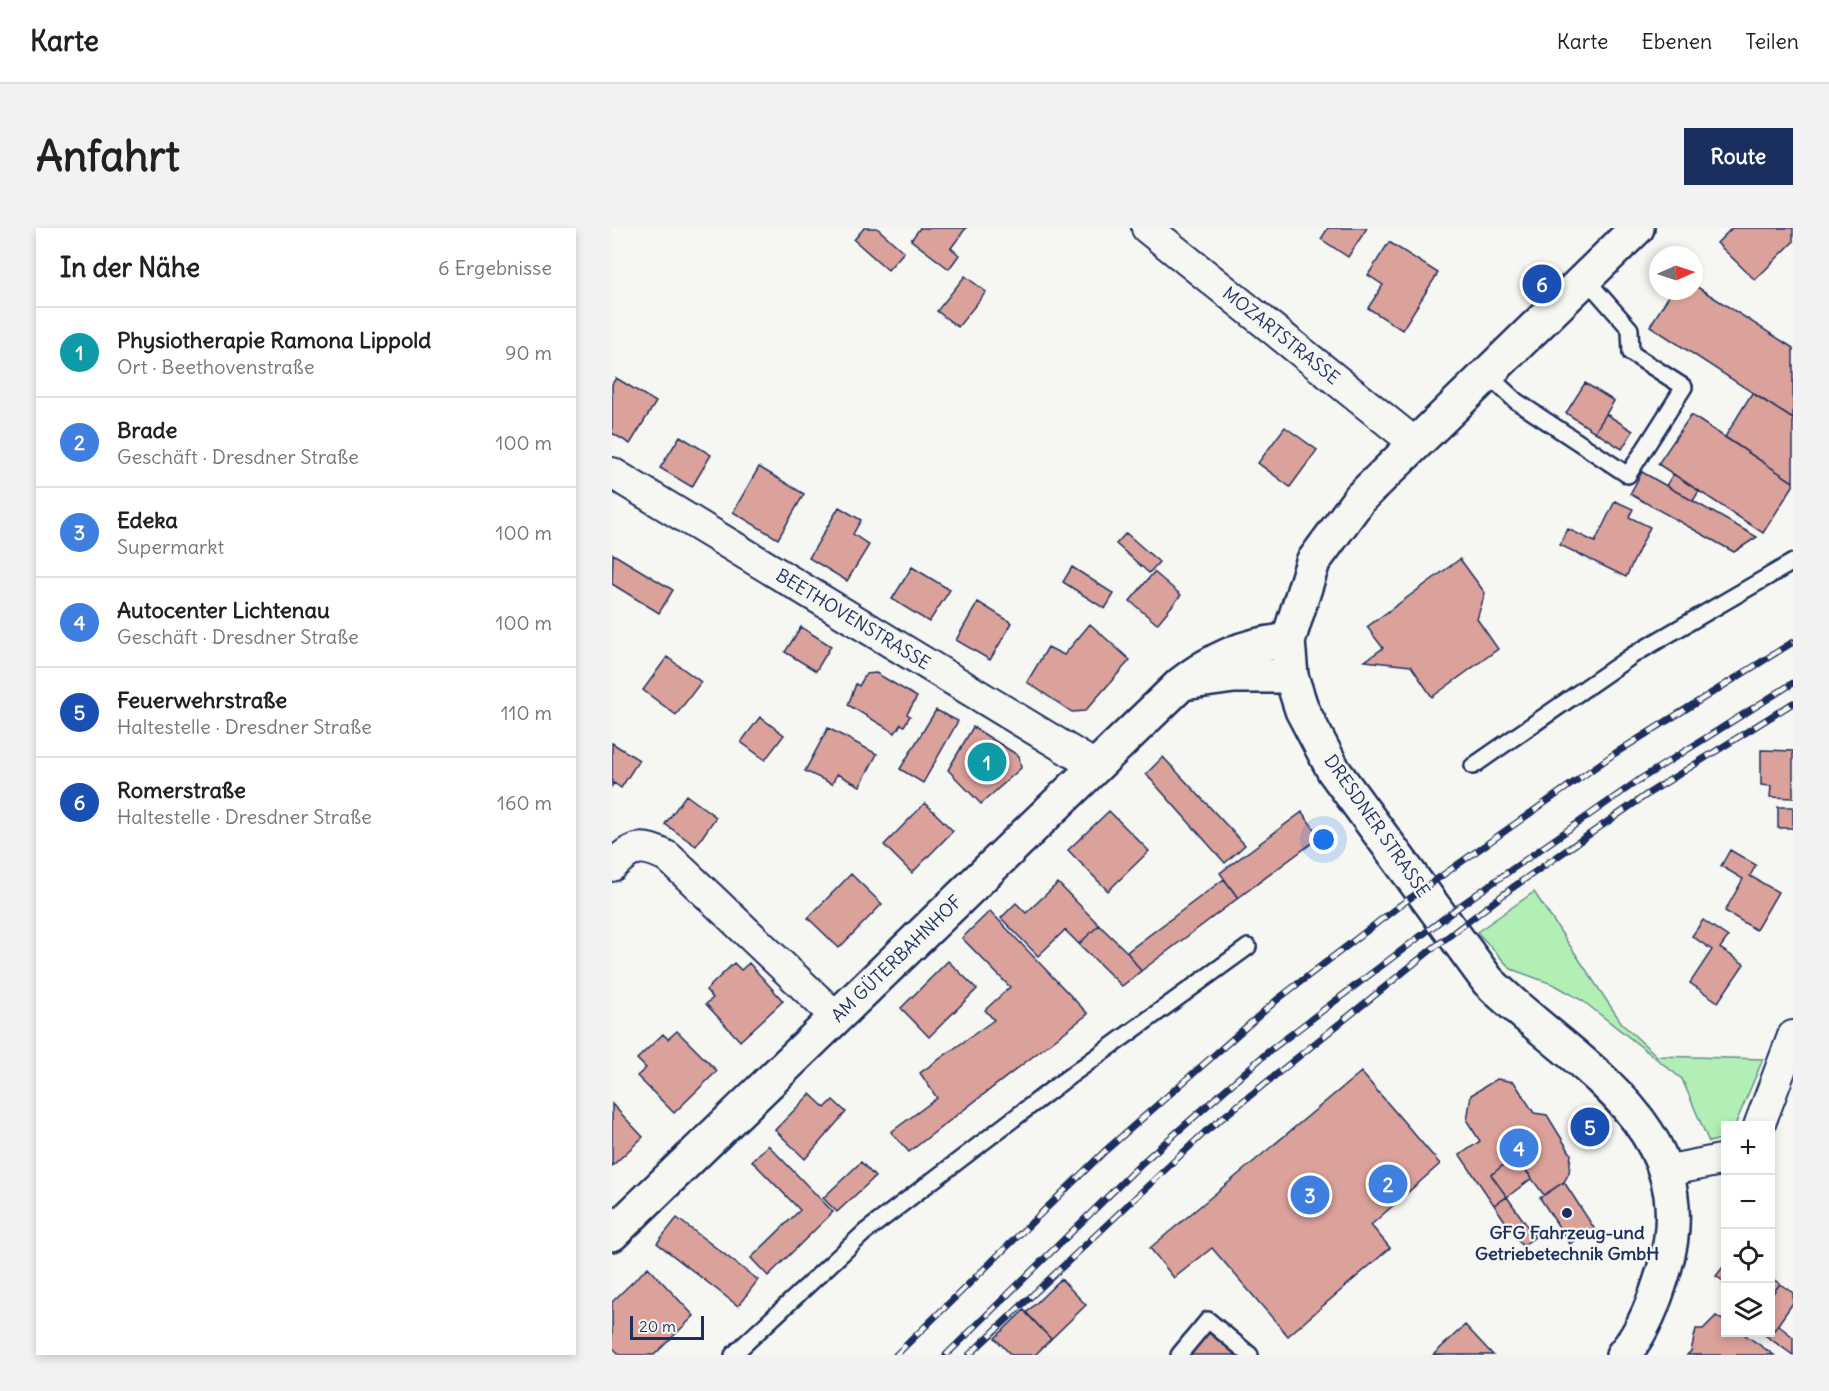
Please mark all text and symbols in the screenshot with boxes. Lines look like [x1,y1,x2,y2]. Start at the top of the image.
text: Karte [30,23,99,59]
text: Karte [1557,28,1608,55]
text: Ebenen [1641,28,1712,55]
text: Teilen [1745,28,1799,55]
button: Route [1684,128,1793,185]
text: Anfahrt [36,130,180,182]
north arrow [1649,246,1703,300]
text: In der Nähe [60,251,200,284]
text: 6 Ergebnisse [438,255,552,280]
pin: 6 [1522,262,1562,306]
street label: MOZARTSTRASSE [1218,281,1345,389]
text: Physiotherapie Ramona Lippold [117,326,431,354]
text: 1 [76,340,83,365]
text: 90 m [505,340,552,365]
text: Ort · Beethovenstraße [117,354,314,379]
text: Brade [117,416,177,444]
text: 2 [74,430,85,455]
text: 100 m [495,430,552,455]
text: Geschäft · Dresdner Straße [117,444,359,469]
text: Edeka [117,506,178,534]
text: 3 [74,520,85,545]
text: 100 m [495,520,552,545]
text: Supermarkt [117,534,224,559]
street label: BEETHOVENSTRASSE [772,563,935,674]
text: Autocenter Lichtenau [117,596,330,624]
text: 4 [74,610,85,635]
text: 100 m [495,610,552,635]
text: Geschäft · Dresdner Straße [117,624,359,649]
text: Feuerwehrstraße [117,686,287,714]
text: 5 [74,700,85,725]
text: 110 m [501,700,552,725]
text: Haltestelle · Dresdner Straße [117,714,372,739]
pin: 1 [968,740,1006,784]
street label: DRESDNER STRASSE [1319,750,1435,902]
text: Romerstraße [117,776,246,804]
text: 6 [74,790,85,815]
text: 160 m [497,790,552,815]
text: Haltestelle · Dresdner Straße [117,804,372,829]
your location [1309,825,1338,854]
street label: AM GÜTERBAHNHOF [826,890,967,1027]
pin: 5 [1570,1104,1610,1150]
map controls [1721,1121,1775,1337]
button: + [1721,1121,1775,1175]
pin: 4 [1500,1126,1538,1170]
pin: 2 [1368,1162,1408,1206]
pin: 3 [1290,1172,1330,1218]
button: − [1721,1175,1775,1229]
marker: GFG Fahrzeug-und Getriebetechnik GmbH [1560,1206,1574,1220]
place label: GFG Fahrzeug-und Getriebetechnik GmbH [1475,1221,1659,1265]
button: locate [1721,1229,1775,1283]
button: layers [1721,1283,1775,1337]
scale bar [630,1313,704,1340]
text: 20 m [639,1316,676,1336]

